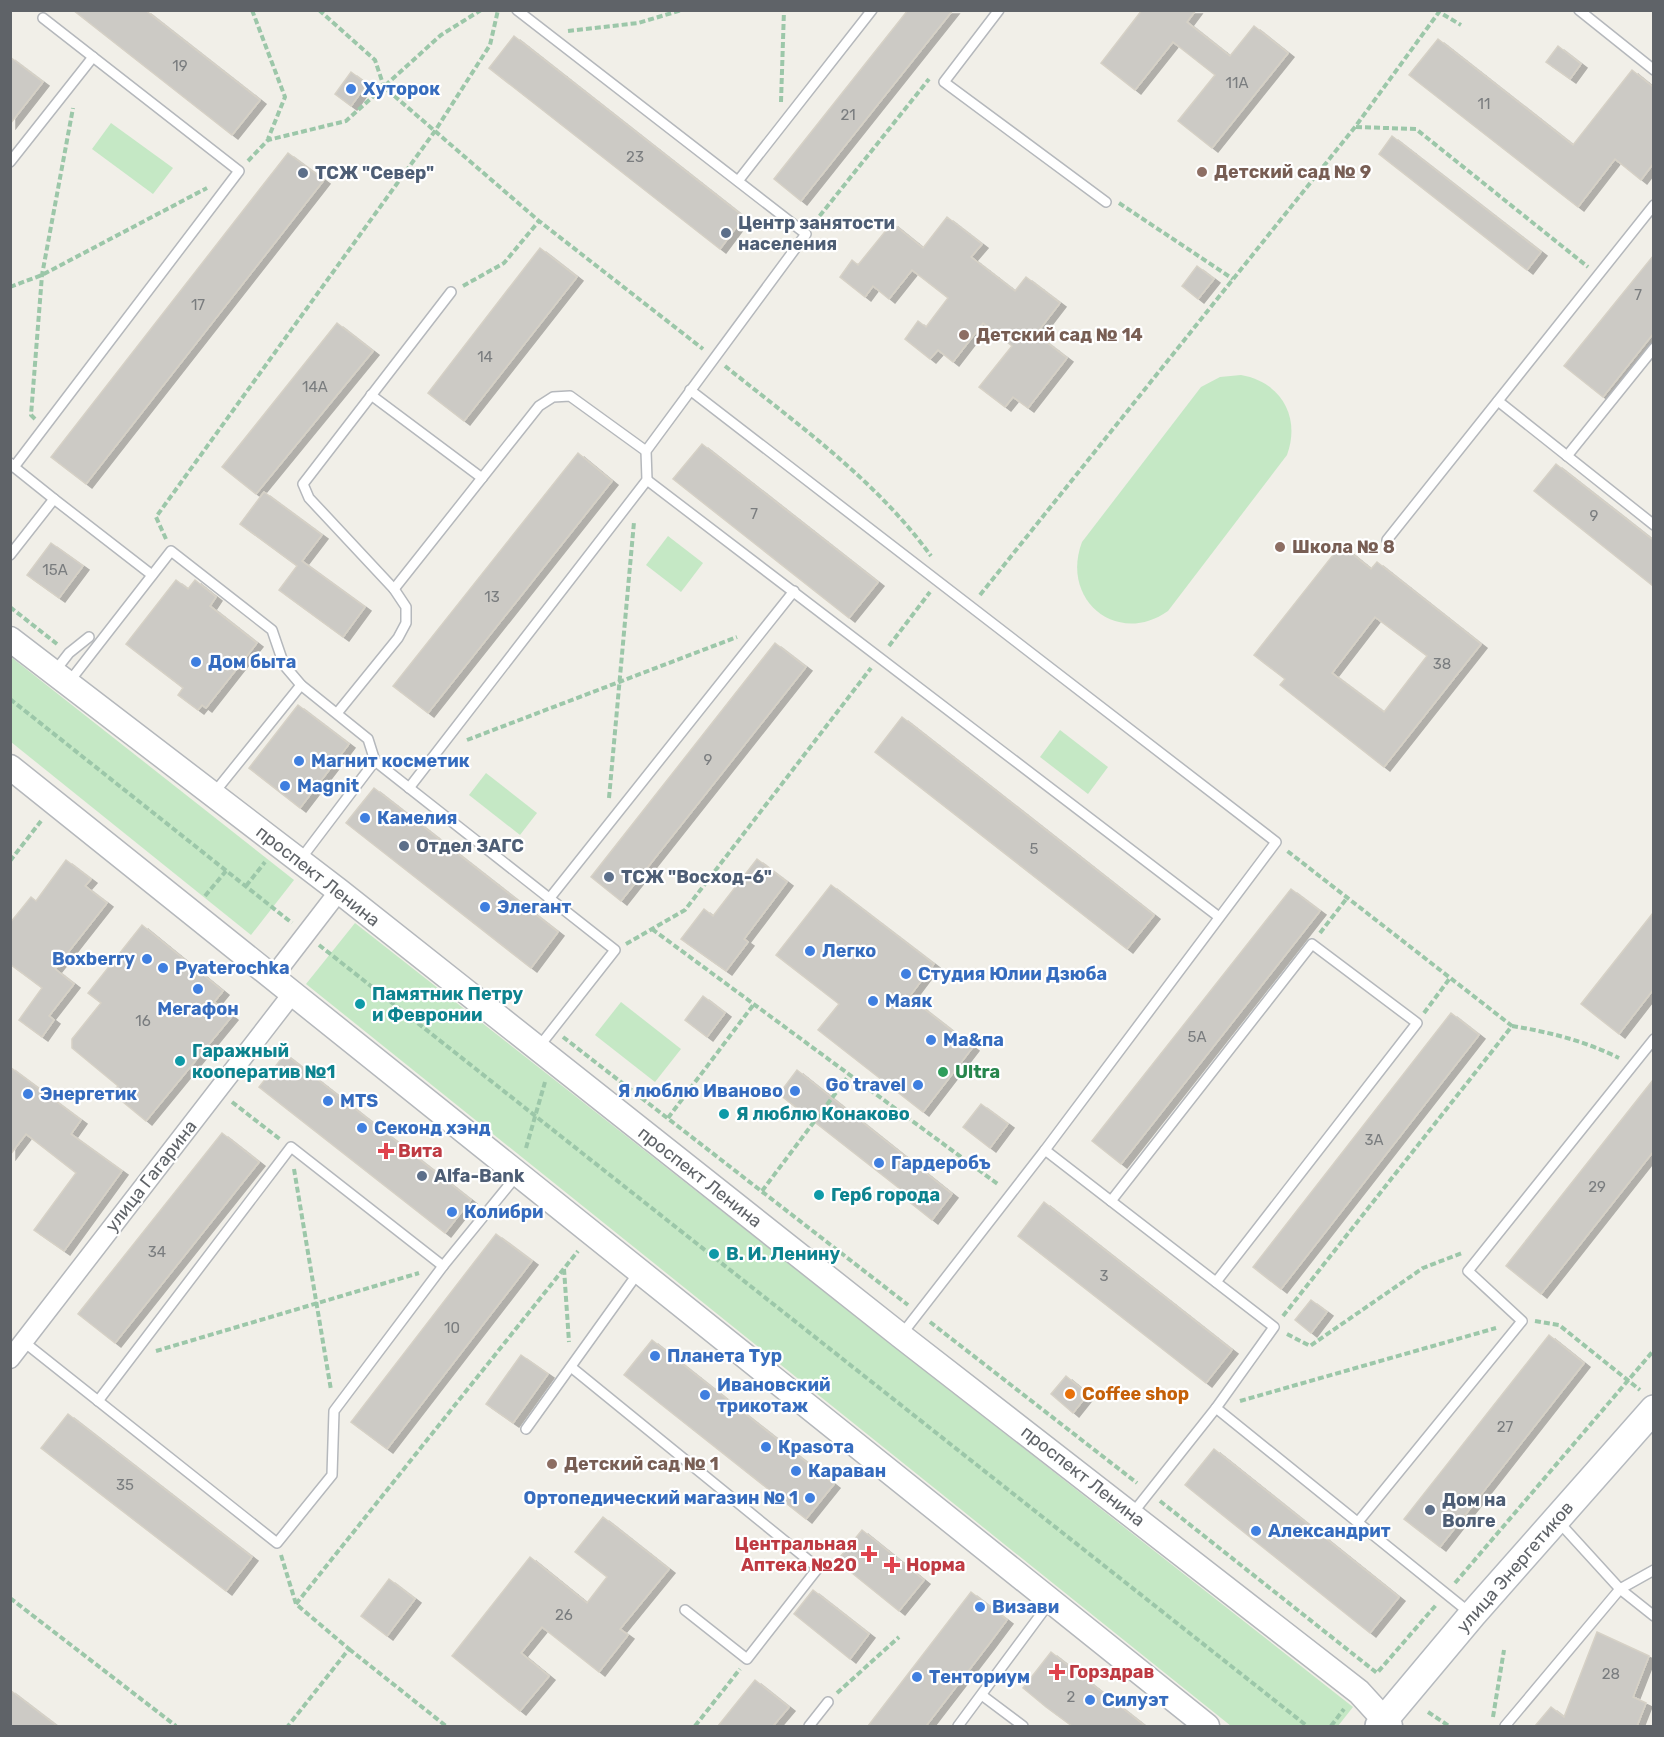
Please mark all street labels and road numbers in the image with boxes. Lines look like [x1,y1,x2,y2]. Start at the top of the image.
street label: проспект Ленина [252,821,384,931]
street label: улица Гагарина [101,1116,201,1236]
street label: проспект Ленина [634,1122,766,1232]
street label: проспект Ленина [1017,1421,1149,1531]
street label: улица Энергетиков [1452,1497,1578,1637]

